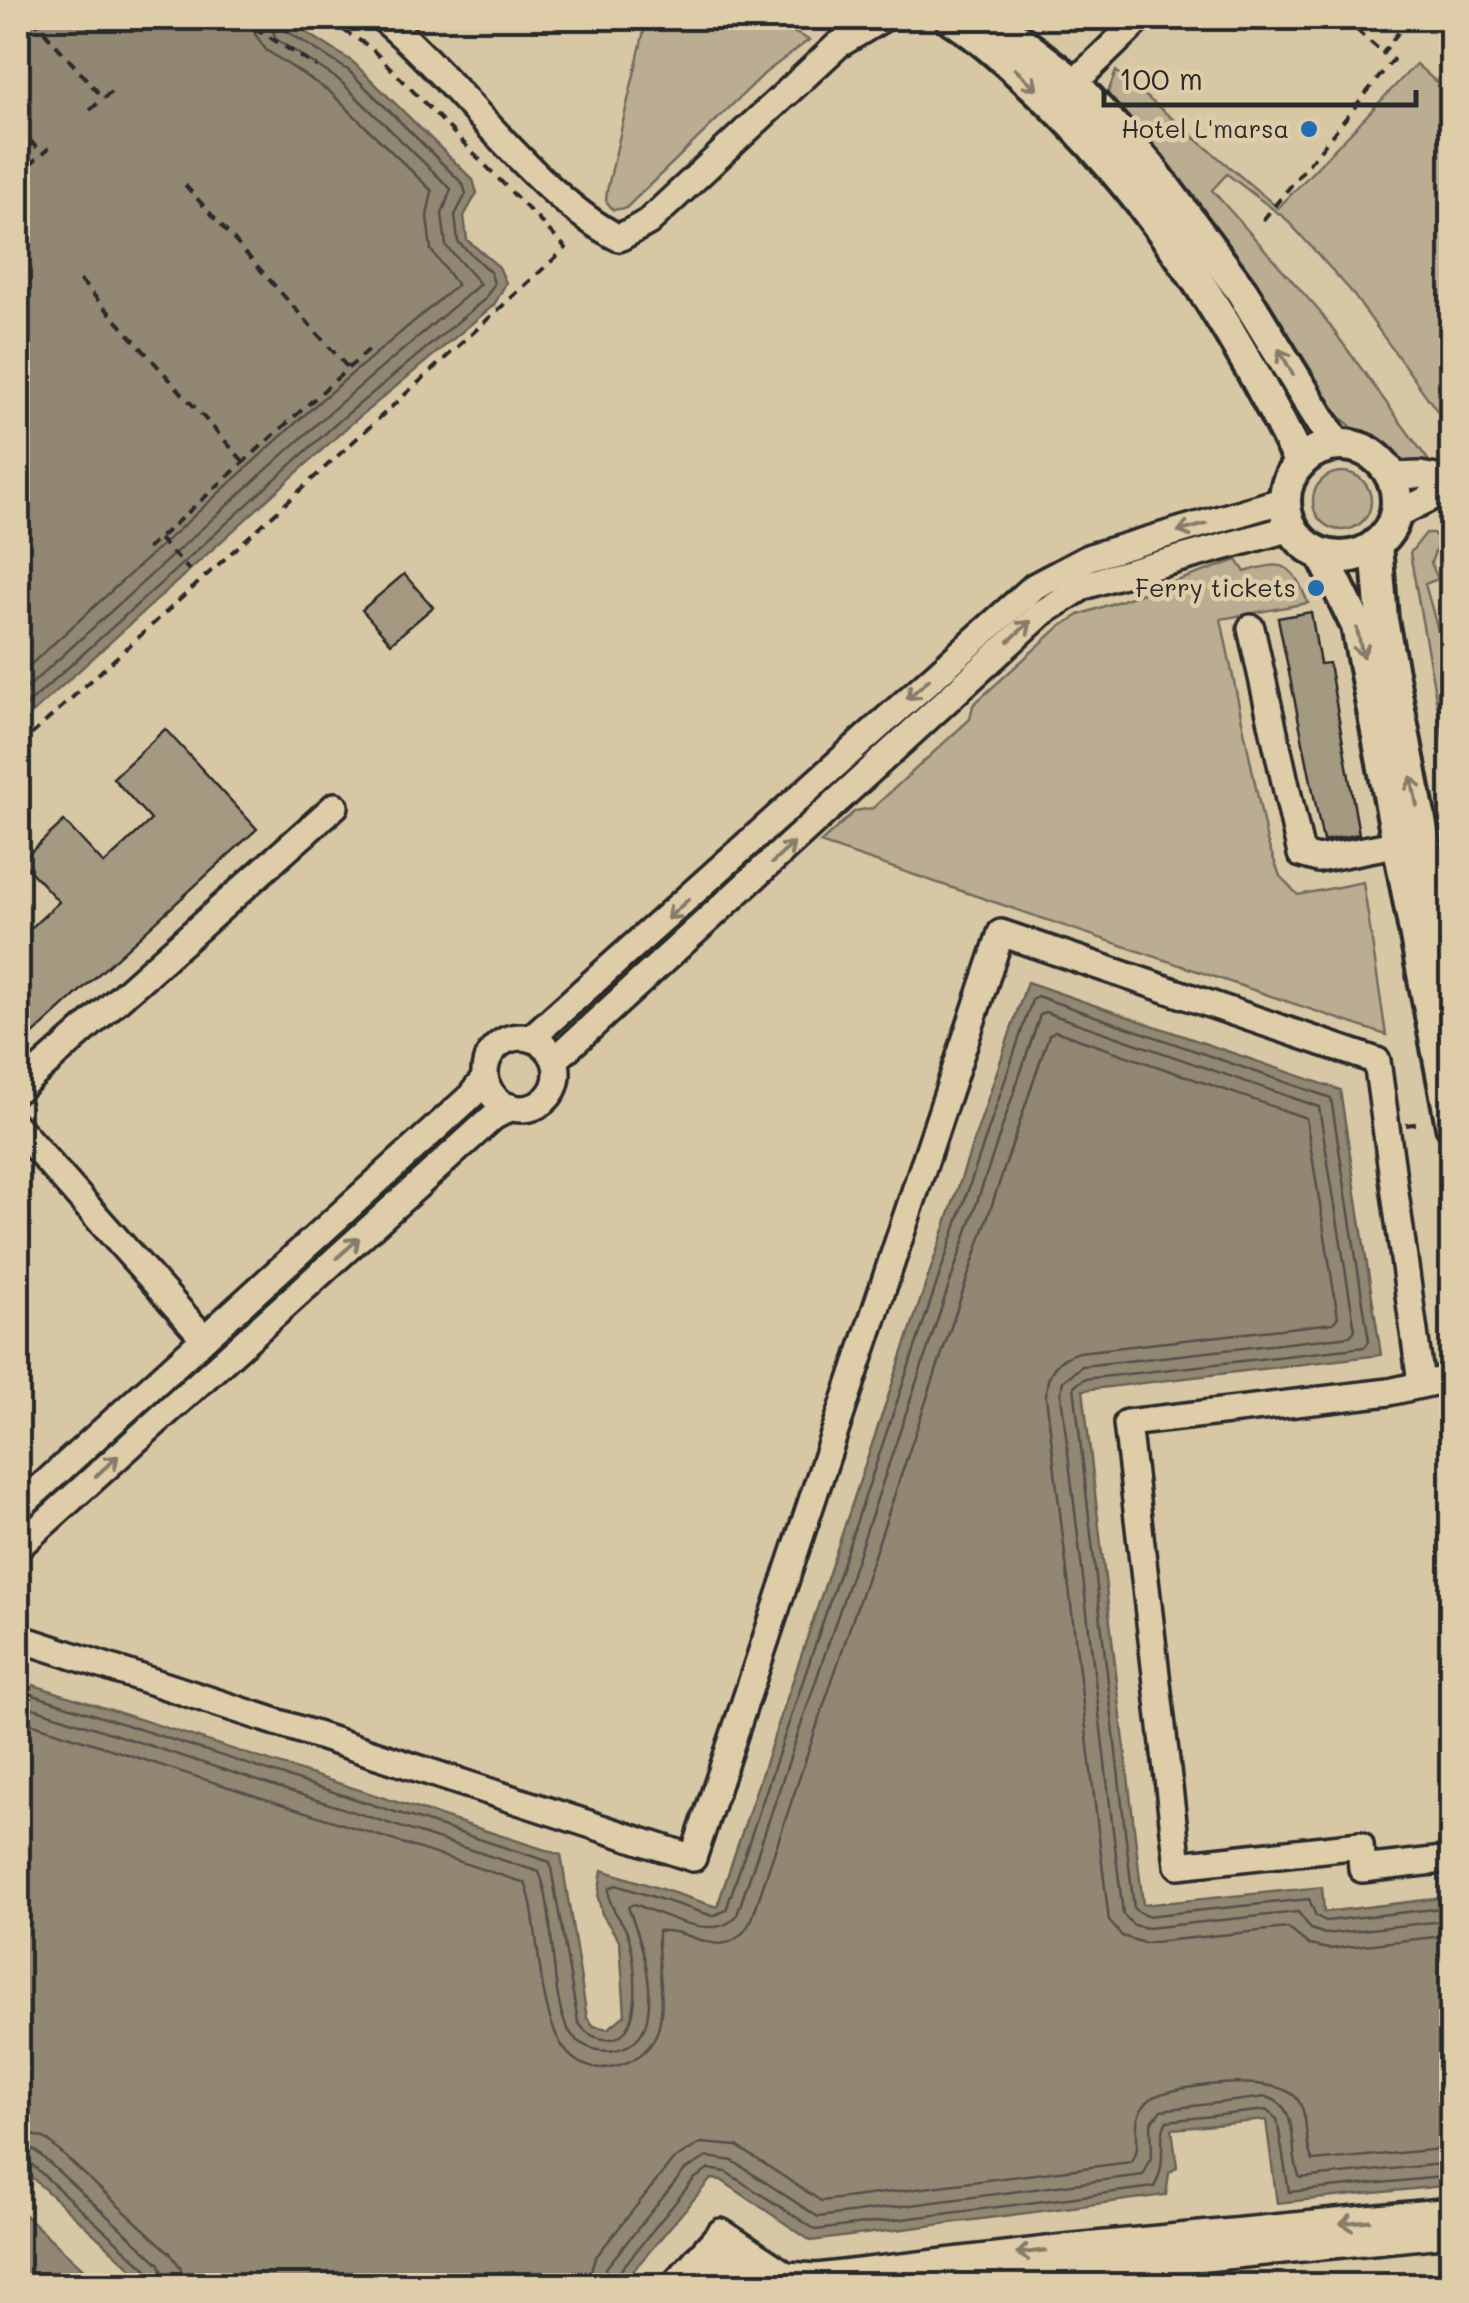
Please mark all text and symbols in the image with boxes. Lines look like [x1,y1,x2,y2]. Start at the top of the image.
scale bar [1104,45,1416,107]
text: 100 m [1119,58,1203,98]
one-way arrow [1013,67,1038,90]
place label: Hotel L'marsa [1121,112,1289,144]
marker: Hotel L'marsa [1298,118,1320,140]
one-way arrow [1275,348,1295,377]
one-way arrow [1177,520,1208,538]
place label: Ferry tickets [1135,571,1296,604]
marker: Ferry tickets [1305,577,1327,599]
one-way arrow [1007,620,1032,643]
one-way arrow [1351,626,1370,658]
one-way arrow [906,678,931,701]
one-way arrow [1404,776,1423,808]
one-way arrow [770,842,795,865]
one-way arrow [666,897,691,920]
one-way arrow [335,1237,360,1260]
one-way arrow [94,1455,119,1478]
one-way arrow [1339,2212,1371,2231]
one-way arrow [1015,2243,1048,2262]

